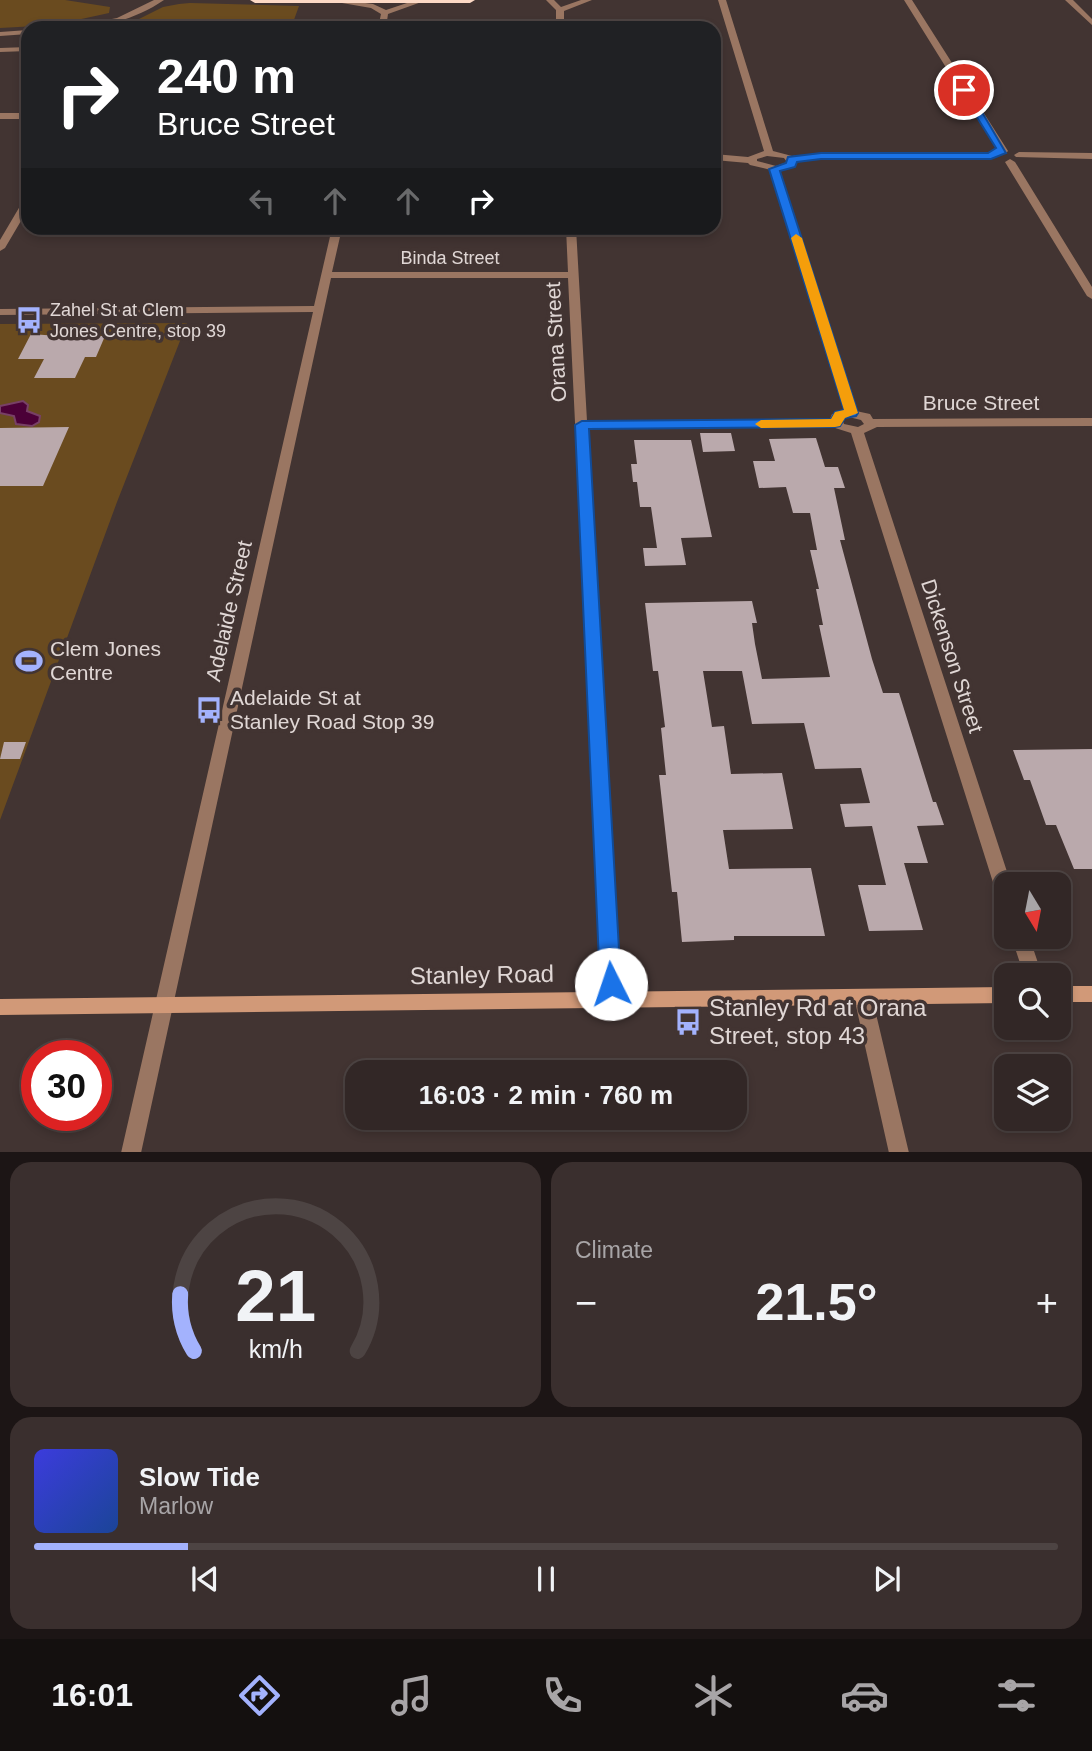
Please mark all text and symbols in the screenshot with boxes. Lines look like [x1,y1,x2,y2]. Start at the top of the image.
icon: right [42,49,133,140]
text: 240 m [157,49,296,103]
pin [934,60,994,120]
icon: arrive [945,71,983,109]
text: Bruce Street [157,106,335,142]
icon: left [243,182,281,220]
icon: ahead [316,182,354,220]
icon: ahead [389,182,427,220]
icon: right [462,182,500,220]
street label: Binda Street [400,248,500,268]
street label: Orana Street [541,281,570,403]
place label: Zahel St at Clem Jones Centre, stop 39 [50,300,226,341]
bus stop icon: Zahel St at Clem Jones Centre, stop 39 [14,305,44,335]
street label: Bruce Street [923,391,1040,414]
street label: Adelaide Street [201,538,256,683]
street label: Dickenson Street [917,576,988,736]
place label: Clem Jones Centre [50,637,161,684]
sports icon: Clem Jones Centre [14,646,44,676]
place label: Adelaide St at Stanley Road Stop 39 [230,686,434,733]
bus stop icon: Adelaide St at Stanley Road Stop 39 [194,695,224,725]
north arrow [994,872,1071,948]
map controls [994,872,1071,1131]
position arrow [574,947,648,1021]
street label: Stanley Road [410,960,554,989]
button: search [994,963,1071,1040]
place label: Stanley Rd at Orana Street, stop 43 [709,994,927,1049]
bus stop icon: Stanley Rd at Orana Street, stop 43 [673,1007,703,1037]
speed limit sign: 30 [21,1040,112,1131]
button: layers [994,1054,1071,1131]
text: 16:03 · 2 min · 760 m [419,1080,673,1110]
text: Climate [575,1237,653,1263]
text: 21 [235,1255,316,1336]
text: 21.5° [755,1273,878,1331]
text: − [575,1282,597,1324]
text: + [1036,1282,1058,1324]
text: km/h [248,1334,303,1362]
text: Slow Tide [139,1462,260,1492]
text: Marlow [139,1493,213,1519]
icon: previous [186,1560,224,1598]
icon: pause [527,1560,565,1598]
icon: next [868,1560,906,1598]
icon: directions [235,1671,284,1720]
icon: music [387,1671,436,1720]
icon: phone [538,1671,587,1720]
icon: climate [689,1671,738,1720]
icon: car [840,1671,889,1720]
icon: filters [992,1671,1041,1720]
text: 16:01 [51,1677,133,1713]

